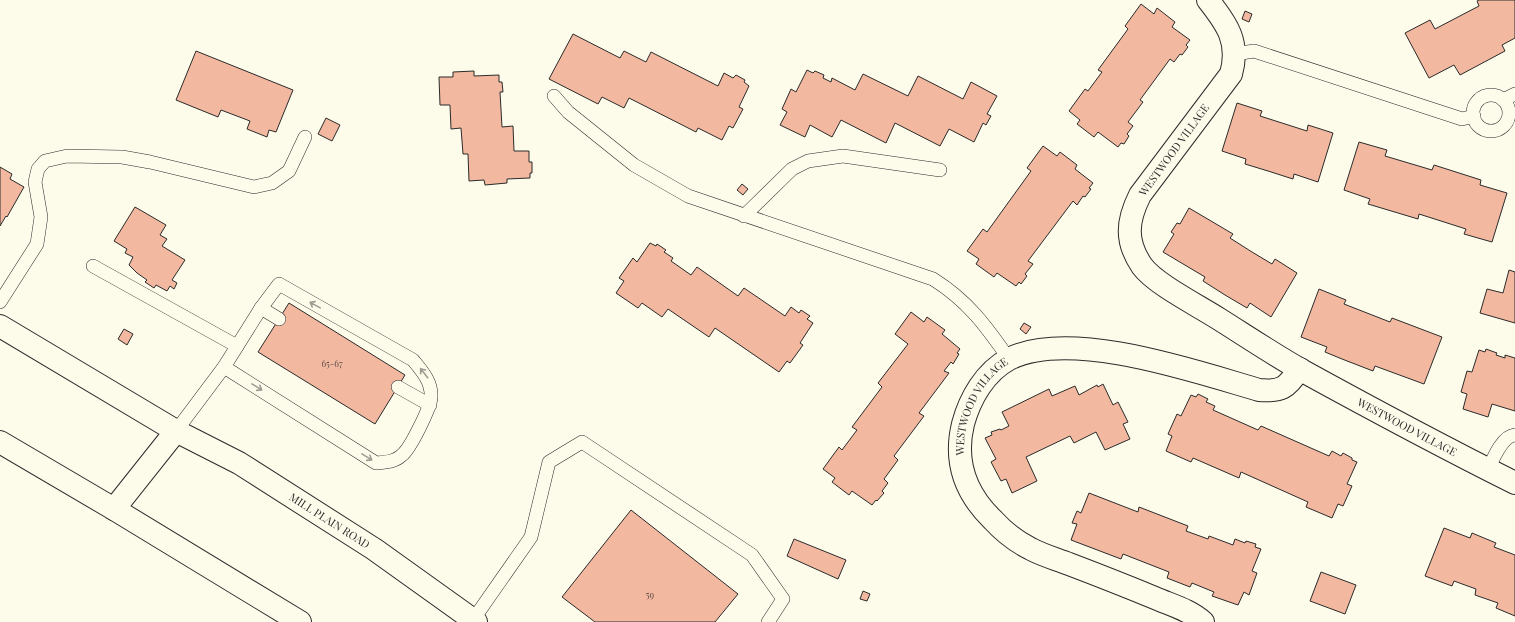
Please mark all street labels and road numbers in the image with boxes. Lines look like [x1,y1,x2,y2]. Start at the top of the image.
street label: WESTWOOD VILLAGE [1134,100,1212,200]
street label: WESTWOOD VILLAGE [952,353,1011,456]
street label: WESTWOOD VILLAGE [1354,394,1460,459]
street label: MILL PLAIN ROAD [287,489,373,552]

